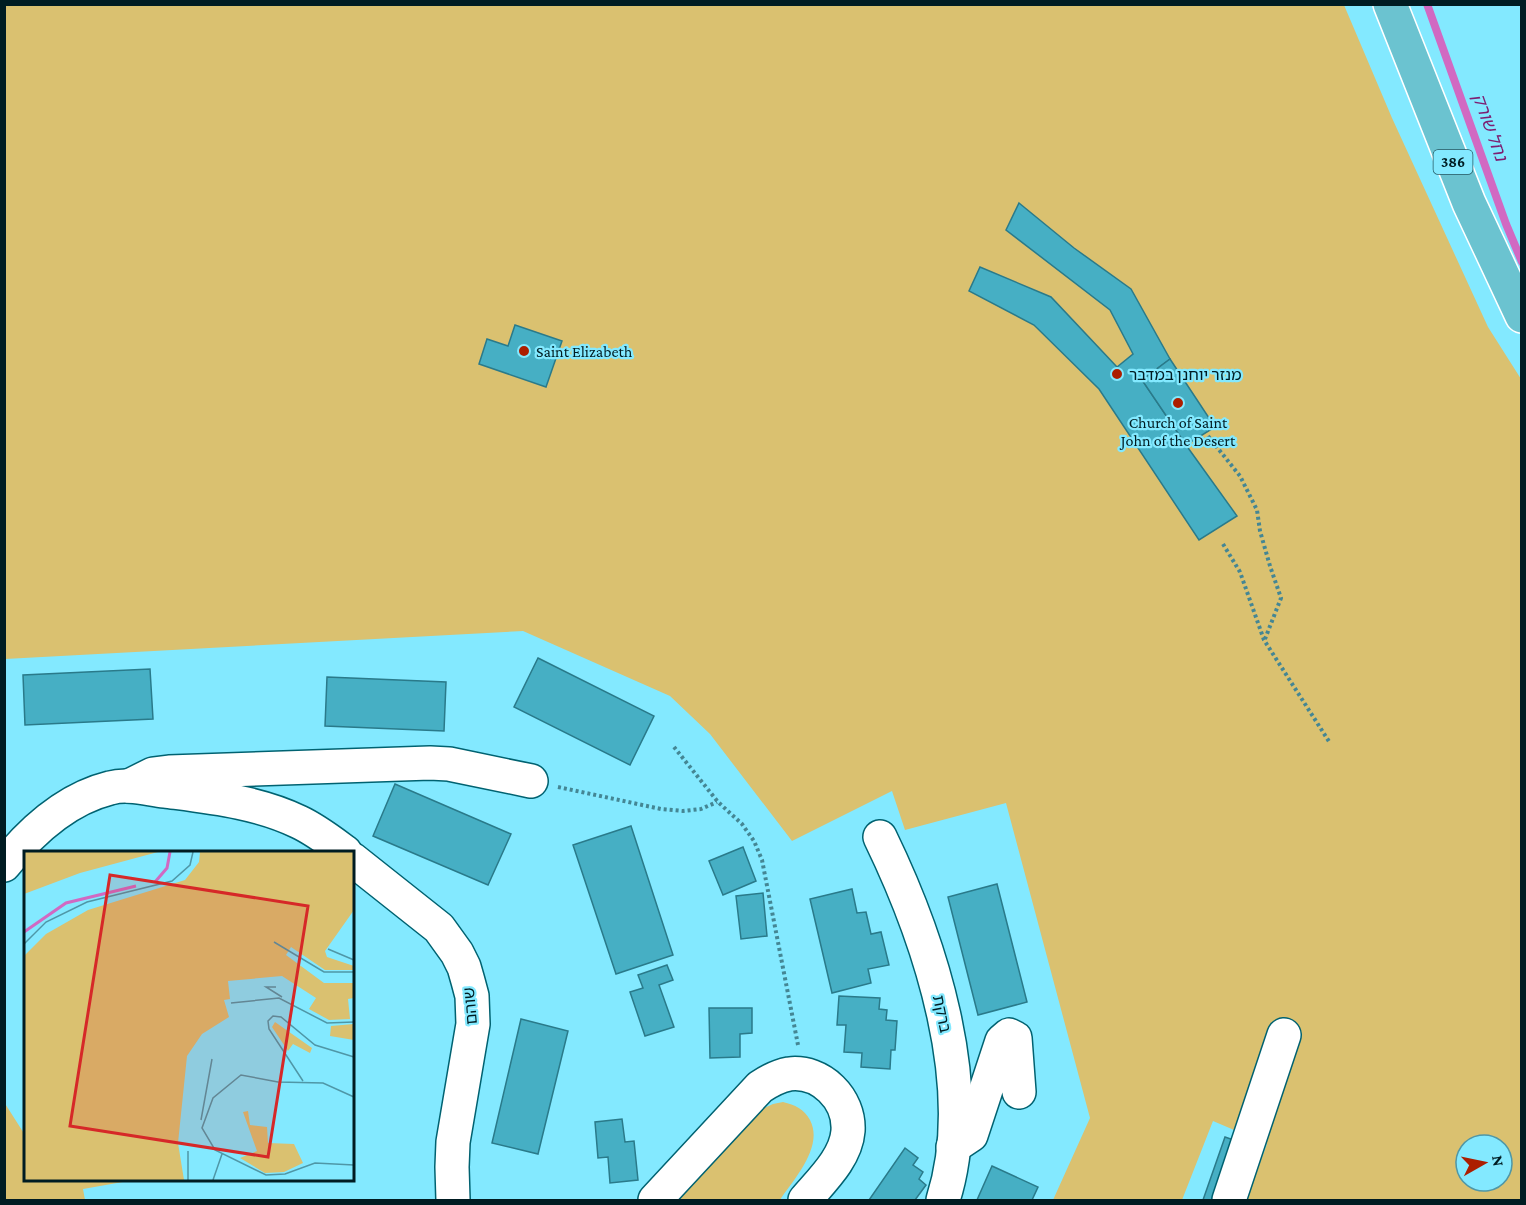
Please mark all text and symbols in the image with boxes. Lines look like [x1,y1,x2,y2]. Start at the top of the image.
water label: נחל שורק [1469,90,1512,165]
road number: 386 [1434,150,1472,174]
place label: Saint Elizabeth [536,343,633,360]
marker: Saint Elizabeth [517,344,531,358]
place label: מנזר יוחנן במדבר [1129,366,1242,383]
marker: מנזר יוחנן במדבר [1110,367,1124,381]
marker: Church of Saint John of the Desert [1171,396,1185,410]
place label: Church of Saint John of the Desert [1119,414,1236,450]
inset map [24,851,354,1181]
street label: שוהם [460,987,480,1025]
street label: ברקת [930,994,954,1034]
north arrow [1454,1133,1514,1193]
text: N [1489,1154,1508,1168]

